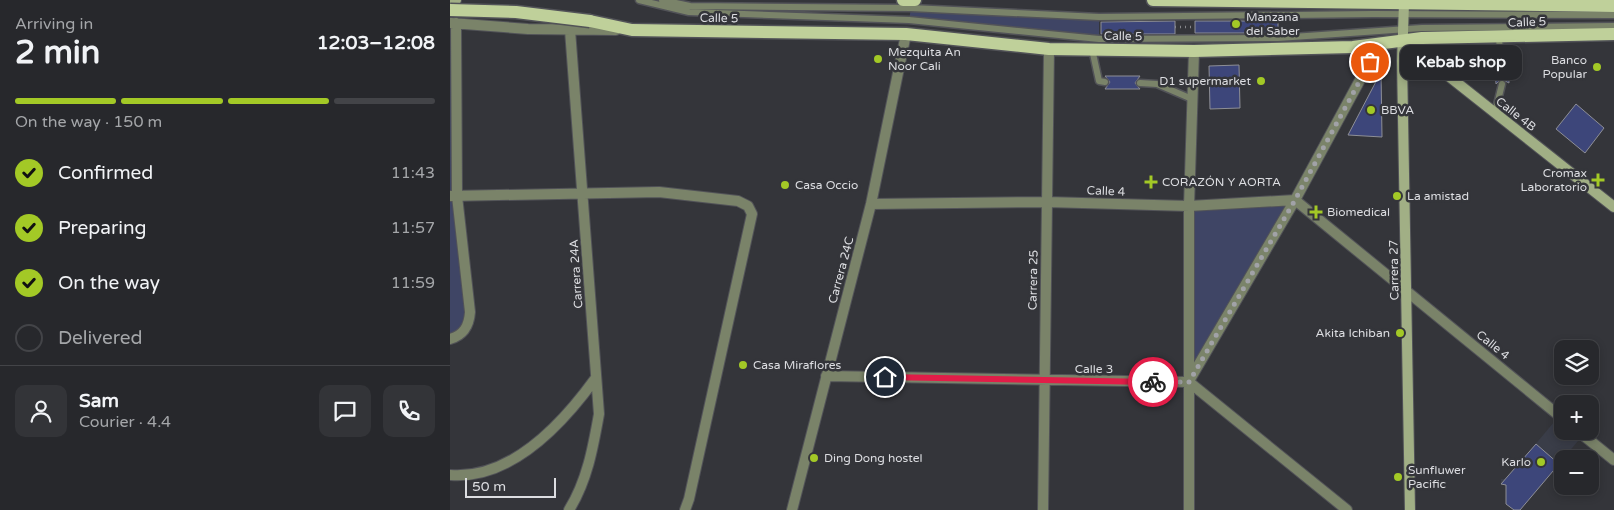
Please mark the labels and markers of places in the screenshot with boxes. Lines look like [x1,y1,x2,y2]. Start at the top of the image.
place label: Manzana del Saber [1246,10,1300,38]
marker: Manzana del Saber [1230,18,1242,30]
pin [1349,41,1391,83]
callout: Kebab shop [1400,44,1522,80]
place label: Mezquita An Noor Cali [888,45,961,73]
marker: Mezquita An Noor Cali [872,53,884,65]
place label: Banco Popular [1543,53,1587,81]
marker: Banco Popular [1591,61,1603,73]
place label: D1 supermarket [1159,74,1251,88]
marker: D1 supermarket [1255,75,1267,87]
place label: BBVA [1381,103,1414,117]
marker: BBVA [1365,104,1377,116]
place label: Cromax Laboratorio [1521,166,1587,194]
marker: Cromax Laboratorio [1591,173,1605,187]
marker: CORAZÓN Y AORTA [1144,175,1158,189]
place label: CORAZÓN Y AORTA [1162,175,1281,189]
place label: Casa Occio [795,178,858,192]
marker: Casa Occio [779,179,791,191]
place label: La amistad [1407,189,1469,203]
marker: La amistad [1391,190,1403,202]
marker: Biomedical [1309,205,1323,219]
place label: Biomedical [1327,205,1390,219]
place label: Akita Ichiban [1316,326,1390,340]
marker: Akita Ichiban [1394,327,1406,339]
pin [864,356,906,398]
place label: Casa Miraflores [753,358,841,372]
marker: Casa Miraflores [737,359,749,371]
place label: Ding Dong hostel [824,451,923,465]
marker: Ding Dong hostel [808,452,820,464]
place label: Karlo [1501,455,1531,469]
marker: Karlo [1535,456,1547,468]
place label: Sunfluwer Pacific [1408,463,1466,491]
marker: Sunfluwer Pacific [1392,471,1404,483]

